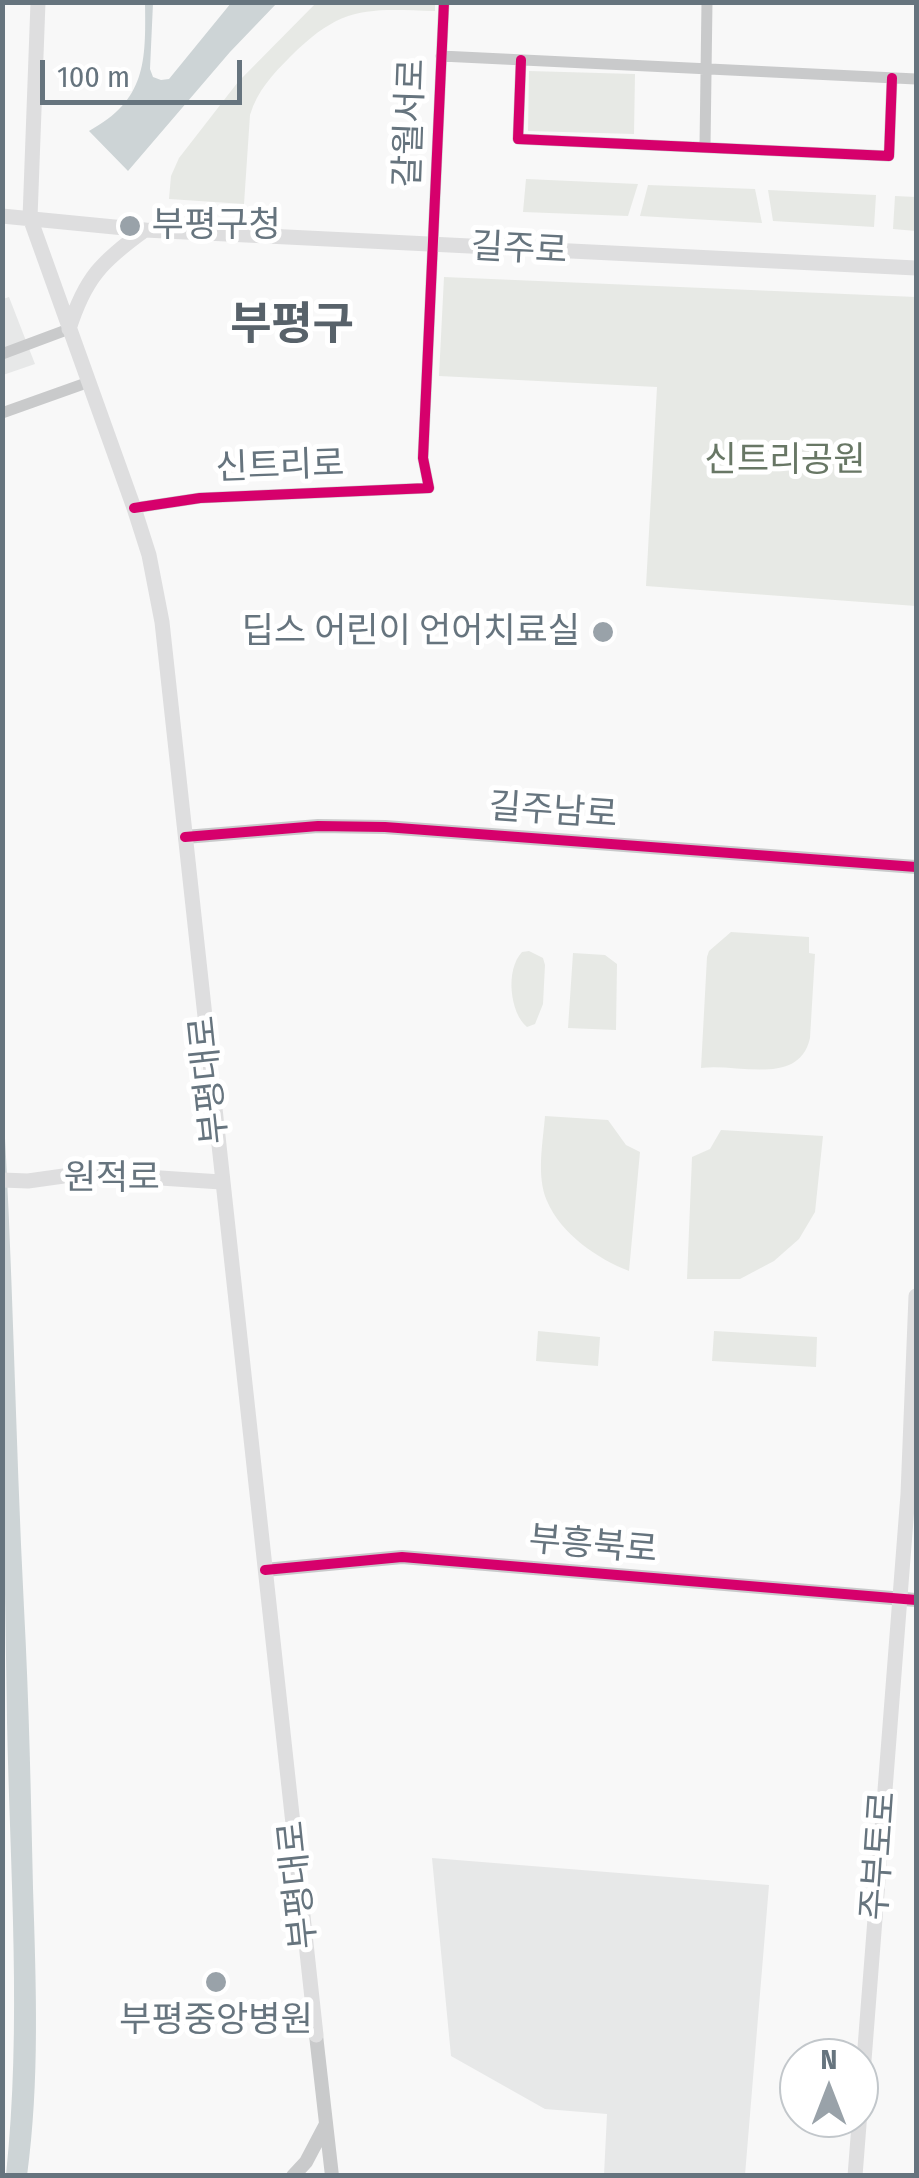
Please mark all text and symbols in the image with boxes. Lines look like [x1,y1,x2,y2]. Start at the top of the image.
scale bar [45,40,248,102]
street label: 갈월서로 [388,58,434,188]
text: 100 m [57,59,130,95]
place label: 부평구청 [152,205,281,247]
marker: 부평구청 [117,213,143,239]
street label: 길주로 [470,227,568,273]
district label: 부평구 [230,299,354,353]
park label: 신트리공원 [705,440,865,482]
street label: 신트리로 [215,444,345,490]
place label: 딥스 어린이 언어치료실 [242,611,580,653]
marker: 딥스 어린이 언어치료실 [590,619,616,645]
street label: 길주남로 [487,787,619,837]
street label: 부평대로 [182,1014,238,1146]
street label: 원적로 [64,1158,160,1200]
street label: 부흥북로 [527,1519,659,1573]
street label: 주부토로 [855,1790,905,1922]
street label: 부평대로 [271,1819,327,1951]
marker: 부평중앙병원 [203,1969,229,1995]
place label: 부평중앙병원 [119,2000,313,2042]
north arrow [779,2038,879,2138]
text: N [821,2043,837,2076]

